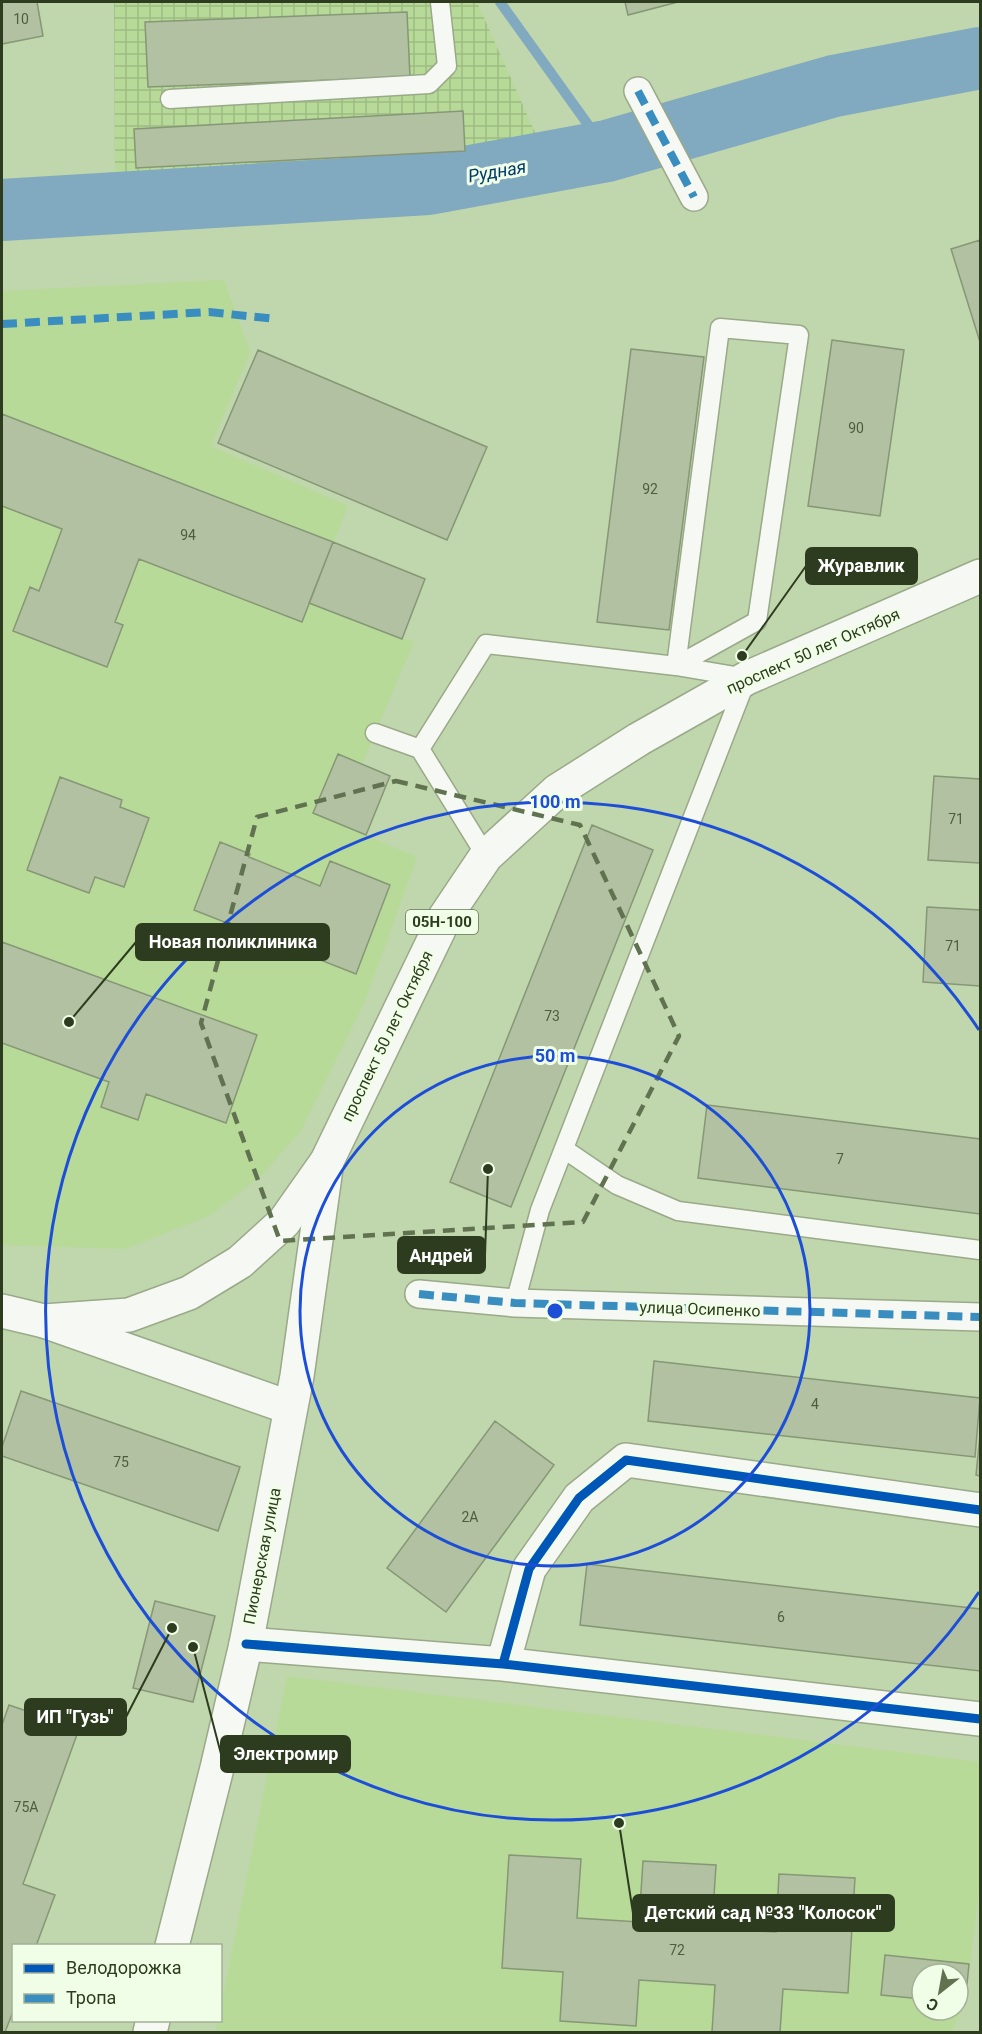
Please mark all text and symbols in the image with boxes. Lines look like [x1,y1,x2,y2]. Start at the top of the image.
house number: 10 [13,11,29,27]
water label: Рудная [466,156,528,186]
house number: 90 [848,420,864,436]
house number: 92 [642,481,658,497]
house number: 94 [180,527,196,543]
callout: Журавлик [806,548,917,584]
text: Журавлик [817,555,905,576]
street label: проспект 50 лет Октября [723,604,903,698]
text: 100 m [529,791,581,812]
house number: 71 [948,811,964,827]
road number: 05Н-100 [406,910,478,934]
callout: Новая поликлиника [136,924,329,960]
text: Новая поликлиника [149,931,318,952]
house number: 71 [945,938,961,954]
street label: проспект 50 лет Октября [337,948,437,1124]
house number: 73 [544,1008,560,1024]
text: 50 m [535,1045,575,1066]
house number: 7 [836,1151,844,1167]
callout: Андрей [398,1237,485,1273]
text: Андрей [409,1245,473,1266]
street label: улица Осипенко [639,1297,761,1321]
centre of rings [545,1301,565,1321]
house number: 4 [811,1396,819,1412]
house number: 75 [113,1454,129,1470]
street label: Пионерская улица [239,1486,285,1626]
house number: 2А [461,1509,479,1525]
house number: 6 [777,1609,785,1625]
callout: ИП "Гузь" [25,1699,126,1735]
text: ИП "Гузь" [36,1706,114,1727]
callout: Электромир [221,1736,350,1772]
text: Электромир [234,1743,339,1764]
house number: 75А [14,1799,38,1815]
callout: Детский сад №33 "Колосок" [633,1895,894,1931]
text: Детский сад №33 "Колосок" [644,1902,882,1923]
house number: 72 [669,1942,685,1958]
legend [12,1944,222,2022]
text: Велодорожка [66,1957,181,1978]
north arrow [910,1962,970,2022]
text: Тропа [66,1987,116,2008]
text: С [923,1994,942,2015]

